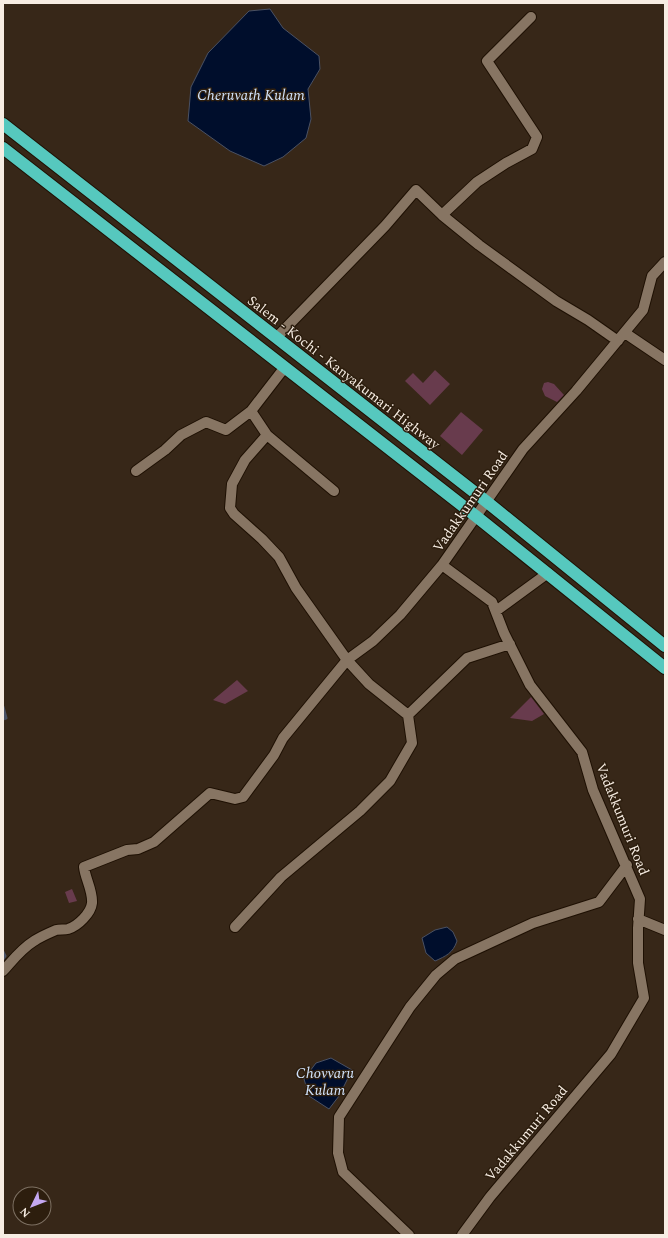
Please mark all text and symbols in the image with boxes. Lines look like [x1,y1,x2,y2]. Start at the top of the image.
water label: Cheruvath Kulam [197,84,305,107]
street label: Salem - Kochi - Kanyakumari Highway [243,290,446,455]
street label: Vadakkumuri Road [428,446,513,556]
street label: Vadakkumuri Road [590,760,655,879]
water label: Chovvaru Kulam [296,1062,354,1102]
street label: Vadakkumuri Road [480,1081,573,1186]
north arrow [12,1186,52,1226]
text: N [16,1203,34,1222]

